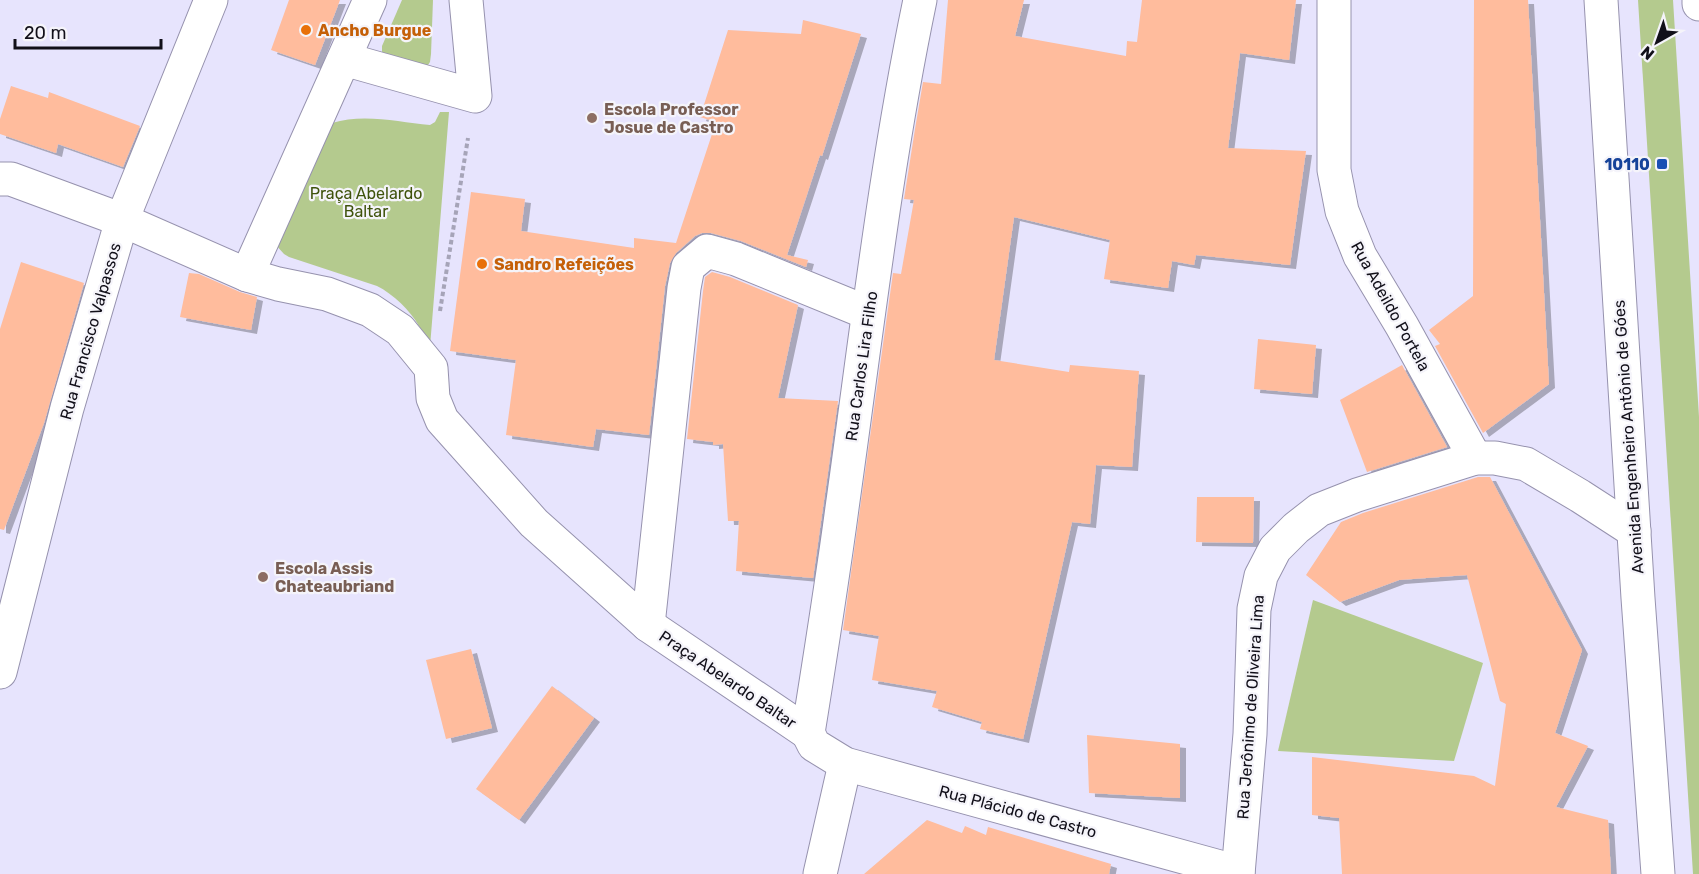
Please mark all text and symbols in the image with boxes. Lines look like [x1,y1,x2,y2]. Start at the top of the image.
scale bar [15,12,160,50]
north arrow [1627,12,1687,72]
place label: Ancho Burgue [318,21,431,40]
text: 20 m [24,22,66,44]
marker: Ancho Burgue [299,23,313,37]
text: N [1637,42,1658,64]
place label: Escola Professor Josue de Castro [604,100,739,137]
marker: Escola Professor Josue de Castro [585,111,599,125]
place label: 10110 [1604,155,1650,174]
marker: 10110 [1655,157,1669,171]
park label: Praça Abelardo Baltar [310,184,422,221]
street label: Rua Adeildo Portela [1347,238,1434,374]
street label: Rua Francisco Valpassos [56,240,125,422]
place label: Sandro Refeições [494,255,634,274]
marker: Sandro Refeições [475,257,489,271]
street label: Rua Carlos Lira Filho [842,290,881,442]
street label: Avenida Engenheiro Antônio de Góes [1609,299,1648,574]
place label: Escola Assis Chateaubriand [275,559,394,596]
marker: Escola Assis Chateaubriand [256,570,270,584]
street label: Rua Jerônimo de Oliveira Lima [1233,594,1268,820]
street label: Praça Abelardo Baltar [656,626,800,732]
street label: Rua Plácido de Castro [937,781,1099,842]

